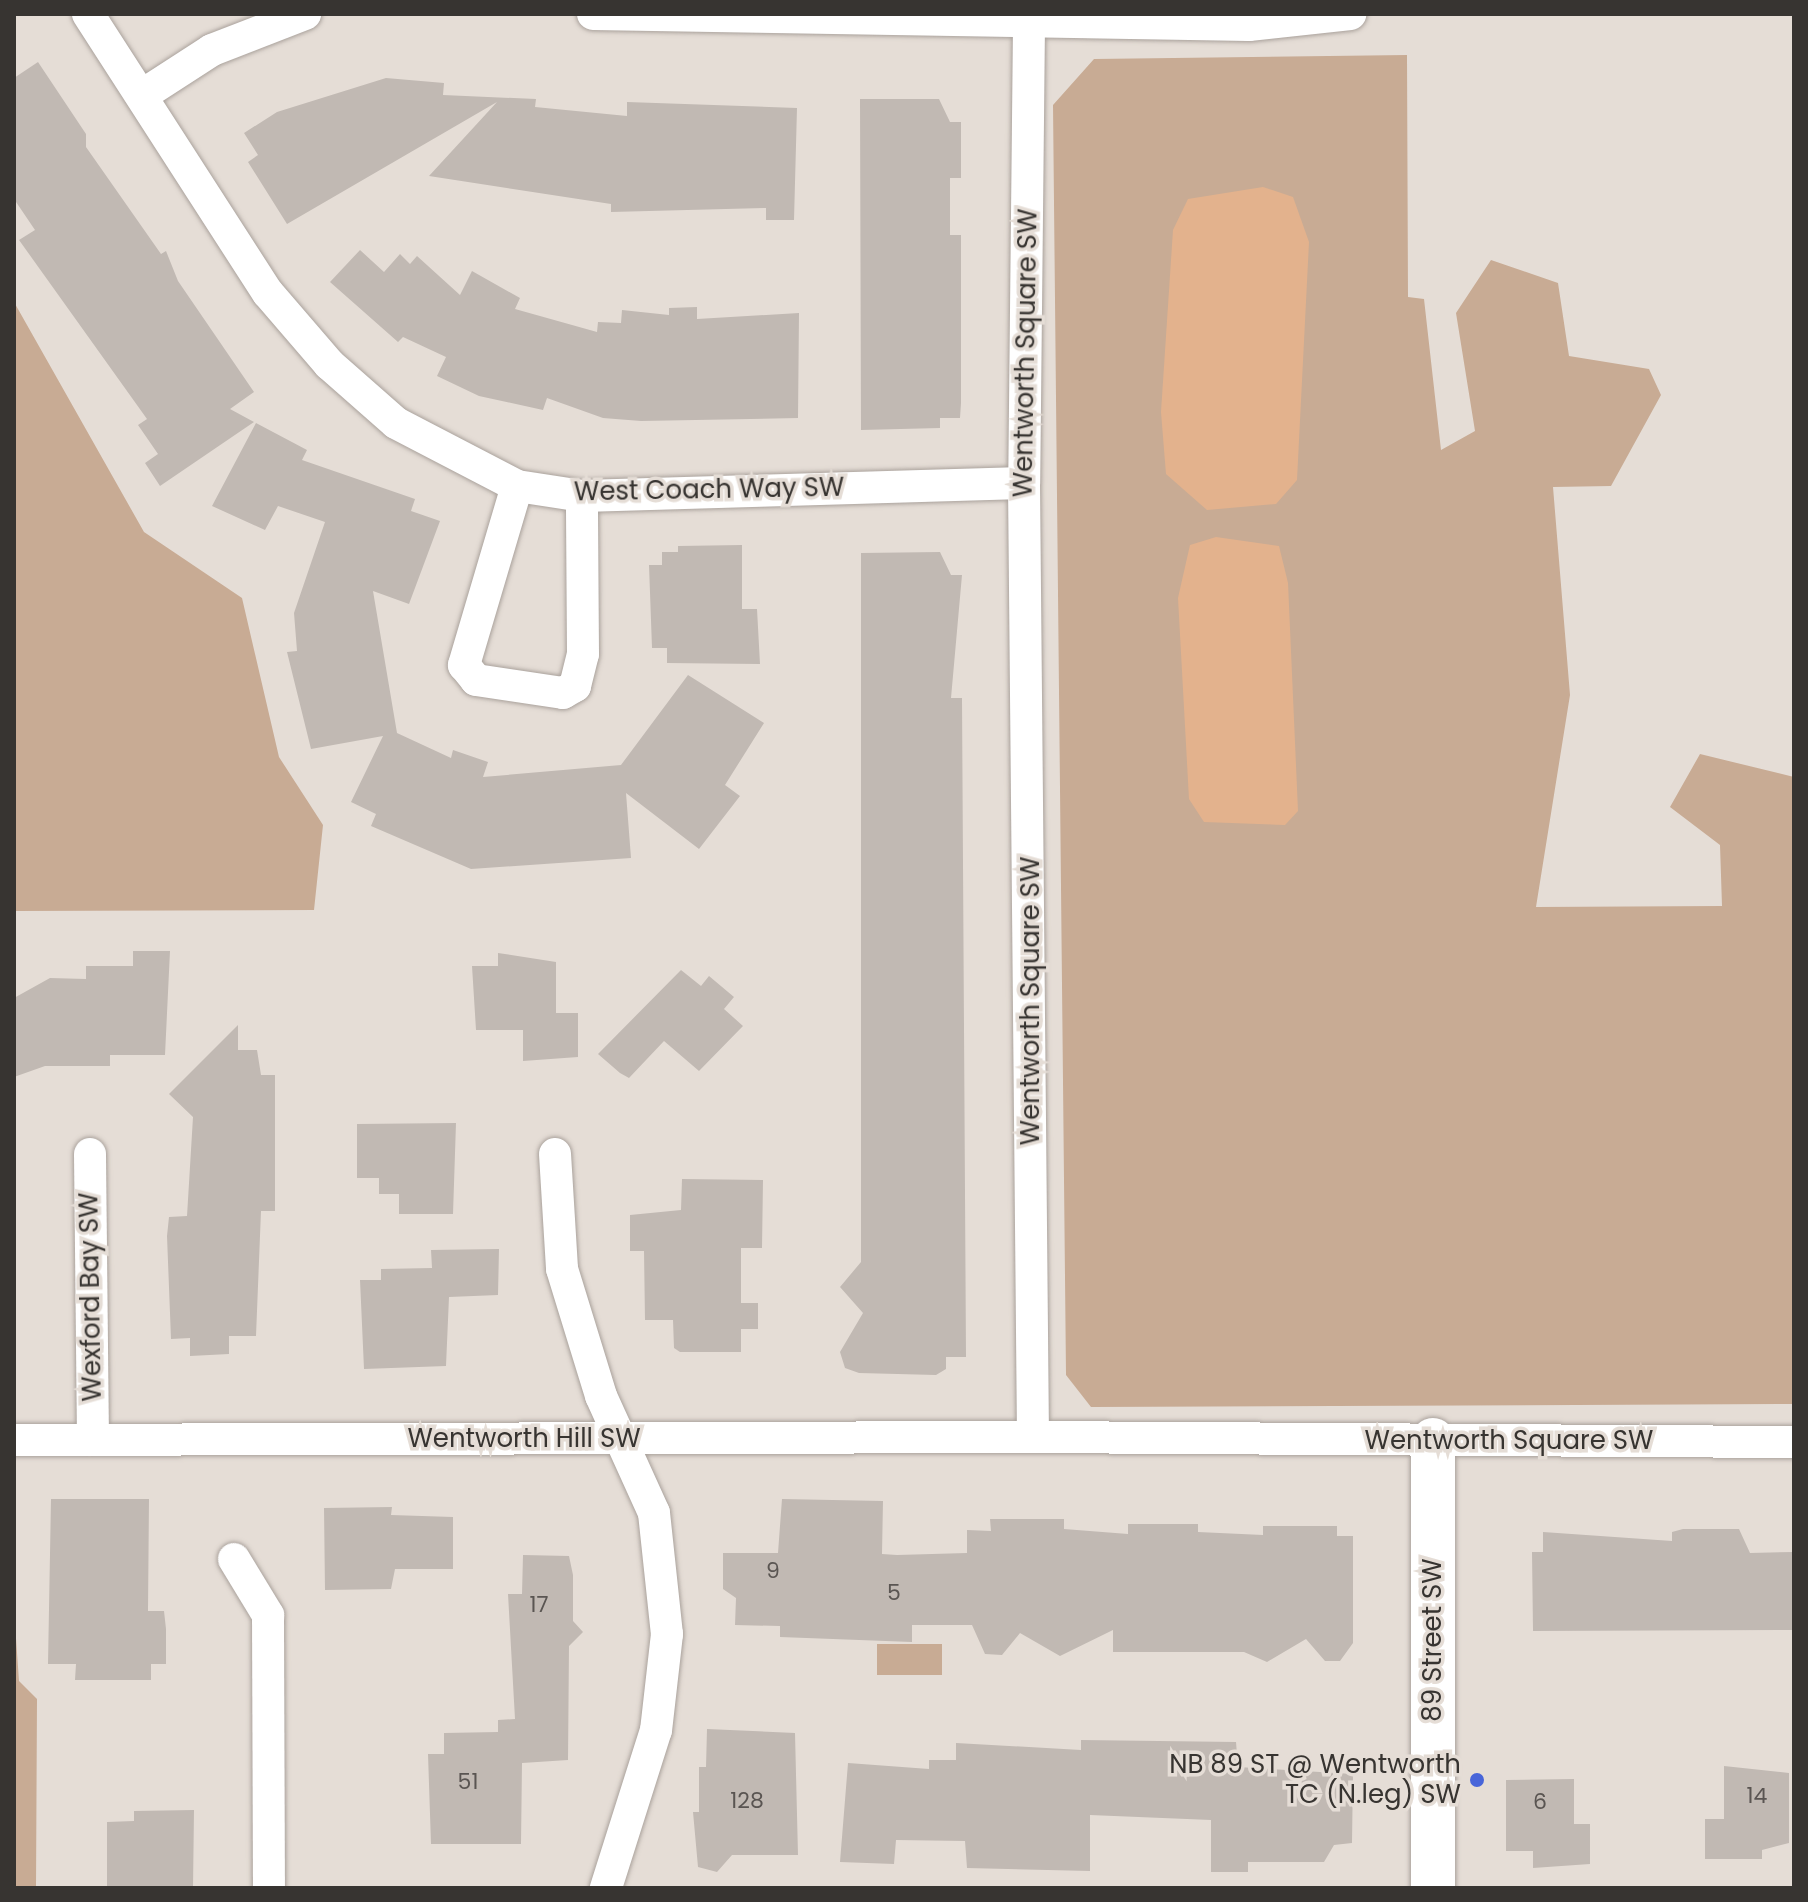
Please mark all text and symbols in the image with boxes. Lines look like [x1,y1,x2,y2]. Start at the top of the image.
street label: Wentworth Square SW [1008,208,1044,498]
street label: West Coach Way SW [574,472,844,508]
street label: Wentworth Square SW [1015,857,1047,1145]
street label: Wexford Bay SW [74,1192,108,1402]
street label: Wentworth Hill SW [407,1423,641,1455]
street label: Wentworth Square SW [1365,1425,1653,1457]
house number: 9 [766,1558,780,1584]
street label: 89 Street SW [1417,1558,1449,1722]
house number: 5 [887,1580,901,1606]
house number: 17 [529,1592,549,1618]
place label: NB 89 ST @ Wentworth TC (N.leg) SW [1169,1749,1461,1810]
house number: 51 [458,1769,478,1795]
marker: NB 89 ST @ Wentworth TC (N.leg) SW [1468,1771,1486,1789]
house number: 14 [1747,1783,1767,1809]
house number: 128 [730,1788,764,1814]
house number: 6 [1533,1789,1547,1815]

